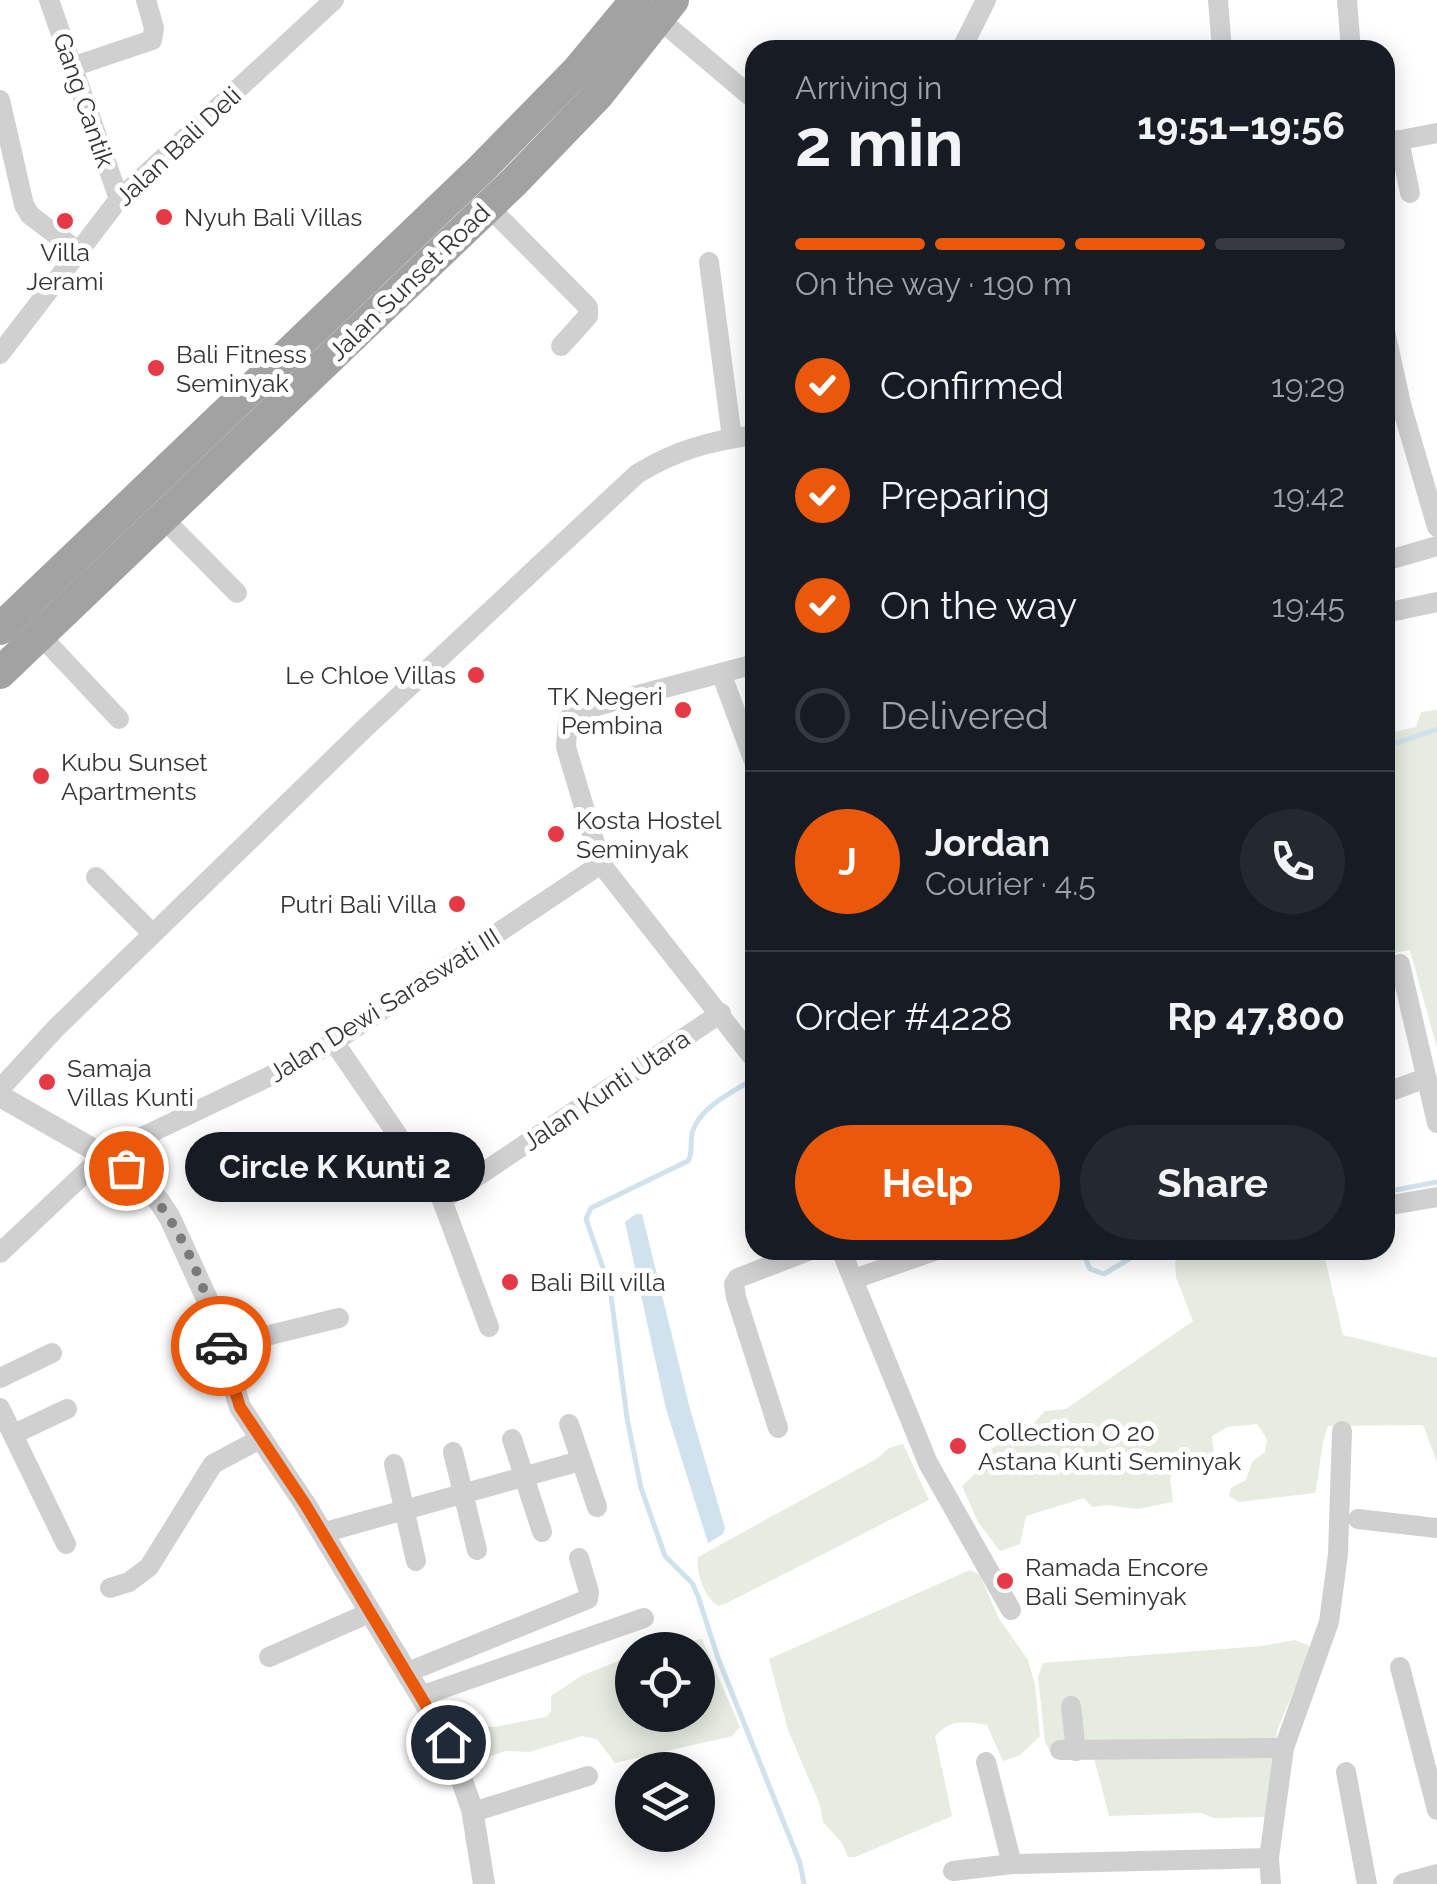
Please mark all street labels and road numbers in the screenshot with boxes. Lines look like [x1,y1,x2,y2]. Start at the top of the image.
street label: Gang Cantik [47,29,121,172]
street label: Jalan Bali Deli [109,80,247,212]
street label: Jalan Sunset Road [322,197,496,367]
street label: Jalan Dewi Saraswati III [263,922,505,1088]
street label: Jalan Kunti Utara [517,1023,695,1157]

